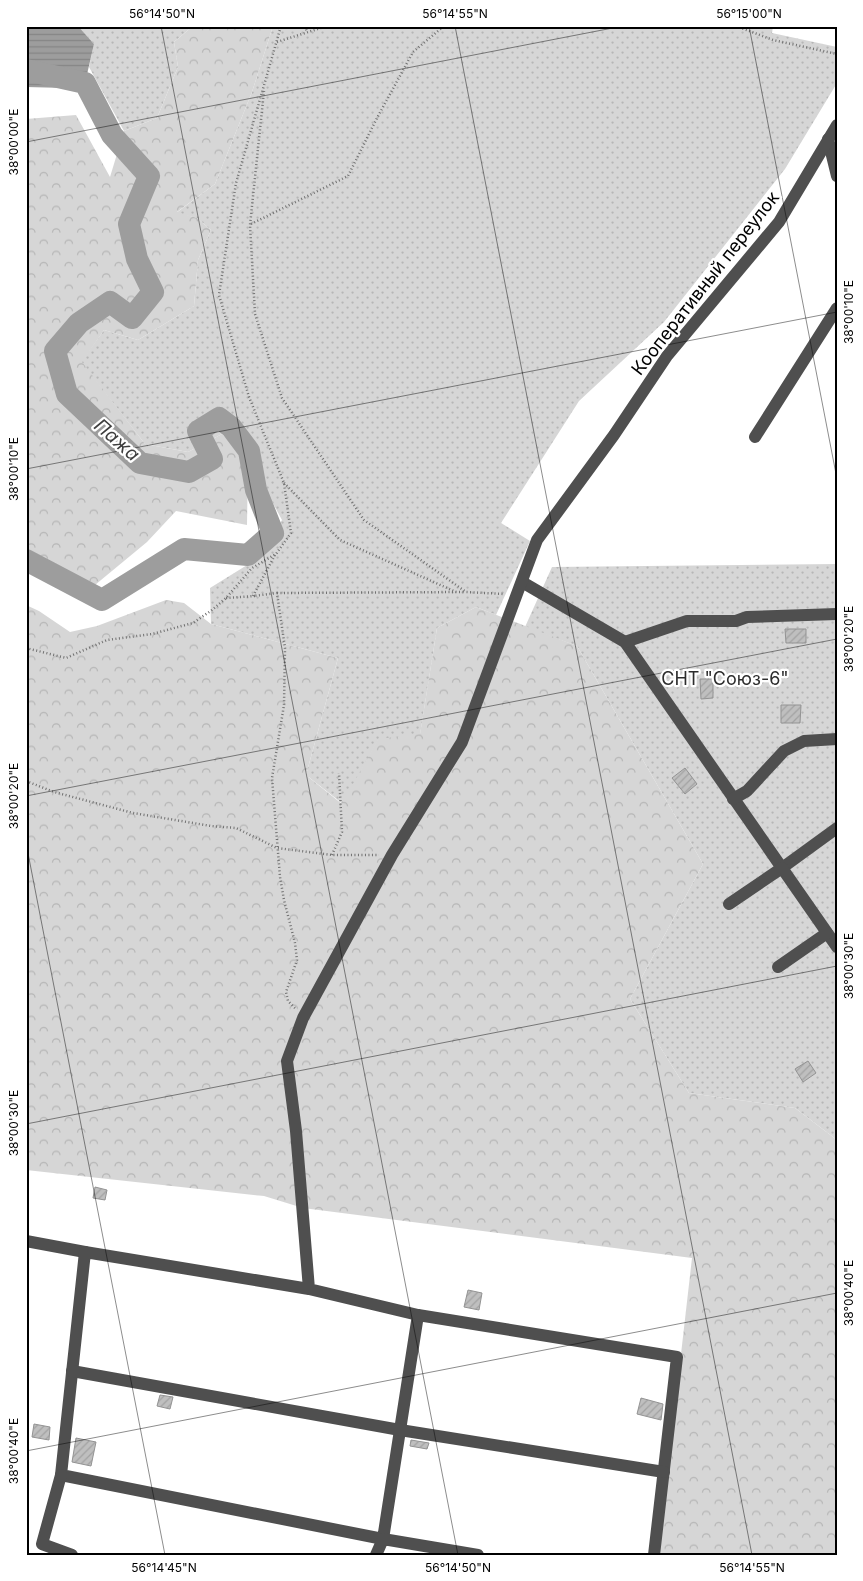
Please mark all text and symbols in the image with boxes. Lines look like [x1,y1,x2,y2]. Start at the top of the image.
text: 56°14'50"N [129,6,195,21]
text: 56°14'55"N [422,6,488,21]
text: 56°15'00"N [716,6,782,21]
text: 38°00'00"E [6,109,21,175]
street label: Кооперативный переулок [627,187,783,379]
text: 38°00'10"E [841,280,856,344]
water label: Пажа [90,414,145,466]
text: 38°00'10"E [6,437,21,501]
text: 38°00'20"E [841,606,856,672]
park label: СНТ "Союз-6" [661,668,789,689]
text: 38°00'20"E [6,763,21,829]
text: 38°00'30"E [841,933,856,999]
text: 38°00'30"E [6,1090,21,1156]
text: 38°00'40"E [841,1260,856,1326]
text: 38°00'40"E [6,1418,21,1484]
text: 56°14'45"N [131,1560,197,1575]
text: 56°14'50"N [425,1560,491,1575]
text: 56°14'55"N [719,1560,785,1575]

